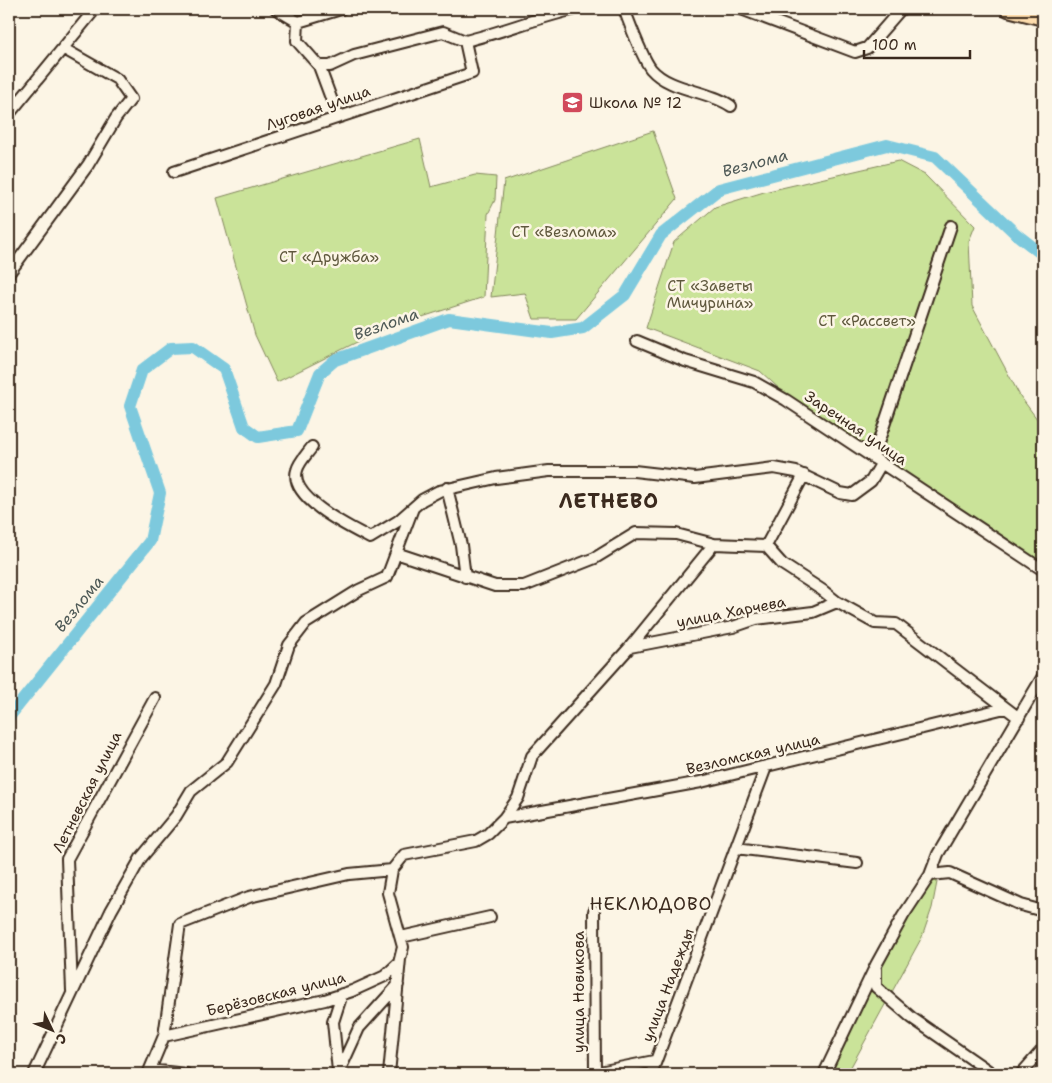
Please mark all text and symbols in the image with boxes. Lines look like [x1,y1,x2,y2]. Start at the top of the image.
scale bar [864,28,971,60]
text: 100 m [872,35,917,55]
street label: Луговая улица [263,81,374,135]
school or university icon: Школа № 12 [561,91,585,115]
place label: Школа № 12 [589,93,682,113]
water label: Везлома [720,144,790,182]
park label: СТ «Везлома» [511,222,617,242]
park label: СТ «Дружба» [279,247,379,267]
park label: СТ «Заветы Мичурина» [667,276,753,313]
water label: Везлома [351,303,421,345]
park label: СТ «Рассвет» [818,311,916,331]
street label: Заречная улица [801,386,912,470]
district label: ЛЕТНЕВО [559,488,659,514]
water label: Везлома [50,571,108,637]
street label: улица Харчева [675,591,788,632]
street label: Летневская улица [48,727,127,856]
street label: Везломская улица [684,729,822,779]
district label: НЕКЛЮДОВО [589,892,713,916]
street label: улица Надежды [637,925,699,1045]
street label: улица Новикова [569,930,589,1053]
street label: Берёзовская улица [204,967,348,1021]
north arrow [28,1006,78,1056]
text: С [52,1030,71,1048]

